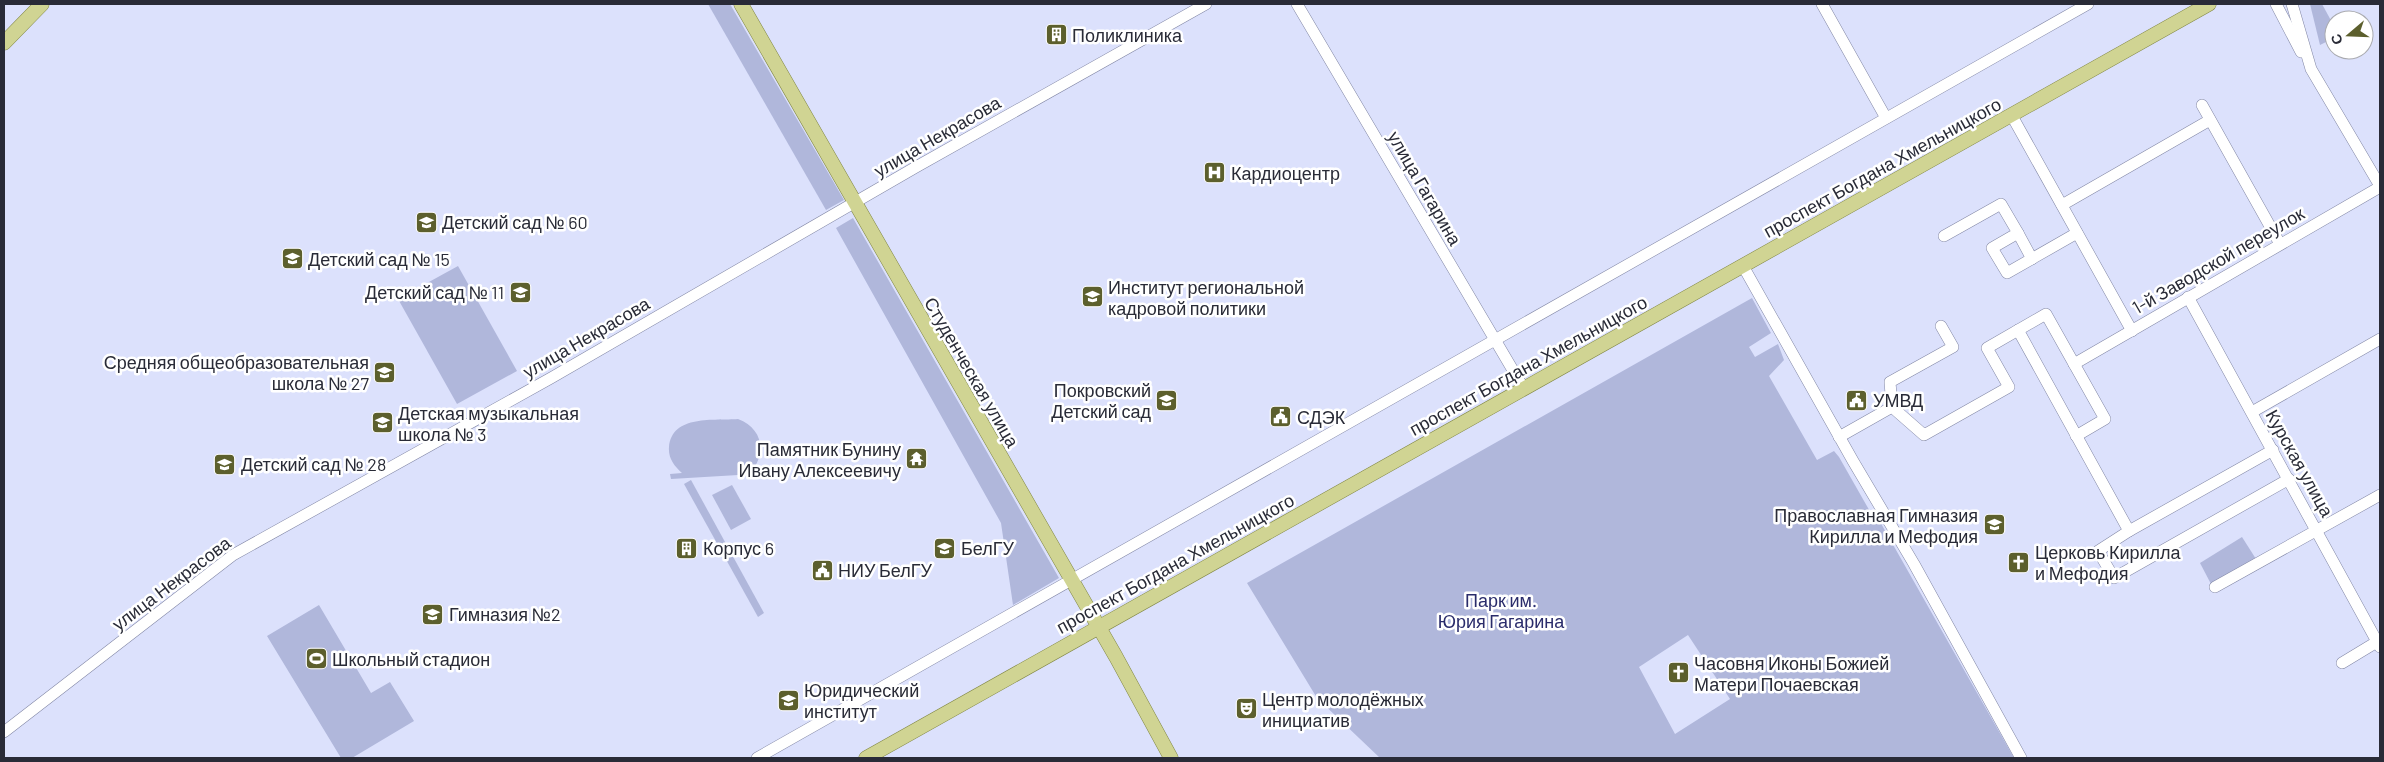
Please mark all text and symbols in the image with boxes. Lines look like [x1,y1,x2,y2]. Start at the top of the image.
north arrow [2324,10,2374,60]
building icon: Поликлиника [1044,23,1068,47]
place label: Поликлиника [1072,24,1183,46]
text: С [2327,32,2346,47]
street label: улица Некрасова [870,90,1005,181]
street label: проспект Богдана Хмельницкого [1759,92,2005,242]
street label: улица Гагарина [1383,127,1467,250]
hospital icon: Кардиоцентр [1203,161,1227,185]
place label: Кардиоцентр [1231,162,1340,184]
street label: 1-й Заводской переулок [2128,202,2308,318]
school or university icon: Детский сад № 60 [414,210,438,234]
place label: Детский сад № 60 [442,211,588,233]
school or university icon: Детский сад № 15 [280,247,304,271]
place label: Детский сад № 15 [308,248,450,270]
place label: Институт региональной кадровой политики [1108,276,1304,319]
school or university icon: Детский сад № 11 [508,280,532,304]
place label: Детский сад № 11 [365,281,504,303]
school or university icon: Институт региональной кадровой политики [1080,285,1104,309]
street label: проспект Богдана Хмельницкого [1405,290,1651,440]
street label: улица Некрасова [519,291,654,382]
street label: Студенческая улица [920,293,1024,452]
place label: Средняя общеобразовательная школа № 27 [104,351,369,394]
school or university icon: Средняя общеобразовательная школа № 27 [373,360,397,384]
place label: Покровский Детский сад [1051,379,1151,422]
school or university icon: Покровский Детский сад [1155,388,1179,412]
public building icon: УМВД [1845,388,1869,412]
place label: УМВД [1873,389,1923,411]
place label: Детская музыкальная школа № 3 [398,402,579,445]
public building icon: СДЭК [1269,405,1293,429]
street label: Курская улица [2261,405,2339,521]
place label: СДЭК [1297,406,1346,428]
school or university icon: Детская музыкальная школа № 3 [370,411,394,435]
place label: Памятник Бунину Ивану Алексеевичу [739,438,901,481]
temple icon: Памятник Бунину Ивану Алексеевичу [905,447,929,471]
school or university icon: Детский сад № 28 [213,452,237,476]
place label: Детский сад № 28 [241,453,386,475]
street label: проспект Богдана Хмельницкого [1052,488,1298,638]
place label: Православная Гимназия Кирилла и Мефодия [1774,504,1978,547]
school or university icon: Православная Гимназия Кирилла и Мефодия [1982,513,2006,537]
street label: улица Некрасова [107,531,235,635]
building icon: Корпус 6 [675,536,699,560]
school or university icon: БелГУ [933,536,957,560]
place label: Корпус 6 [703,537,774,559]
place label: БелГУ [961,537,1014,559]
place label: Церковь Кирилла и Мефодия [2035,541,2182,584]
church icon: Церковь Кирилла и Мефодия [2007,550,2031,574]
public building icon: НИУ БелГУ [810,558,834,582]
place label: НИУ БелГУ [838,559,932,581]
park label: Парк им. Юрия Гагарина [1438,589,1565,632]
school or university icon: Гимназия №2 [421,602,445,626]
place label: Гимназия №2 [449,603,561,625]
sports icon: Школьный стадион [304,647,328,671]
place label: Школьный стадион [332,648,490,670]
place label: Часовня Иконы Божией Матери Почаевская [1694,652,1889,695]
church icon: Часовня Иконы Божией Матери Почаевская [1666,661,1690,685]
place label: Юридический институт [804,679,919,722]
school or university icon: Юридический институт [776,688,800,712]
place label: Центр молодёжных инициатив [1262,688,1424,731]
theatre icon: Центр молодёжных инициатив [1234,697,1258,721]

